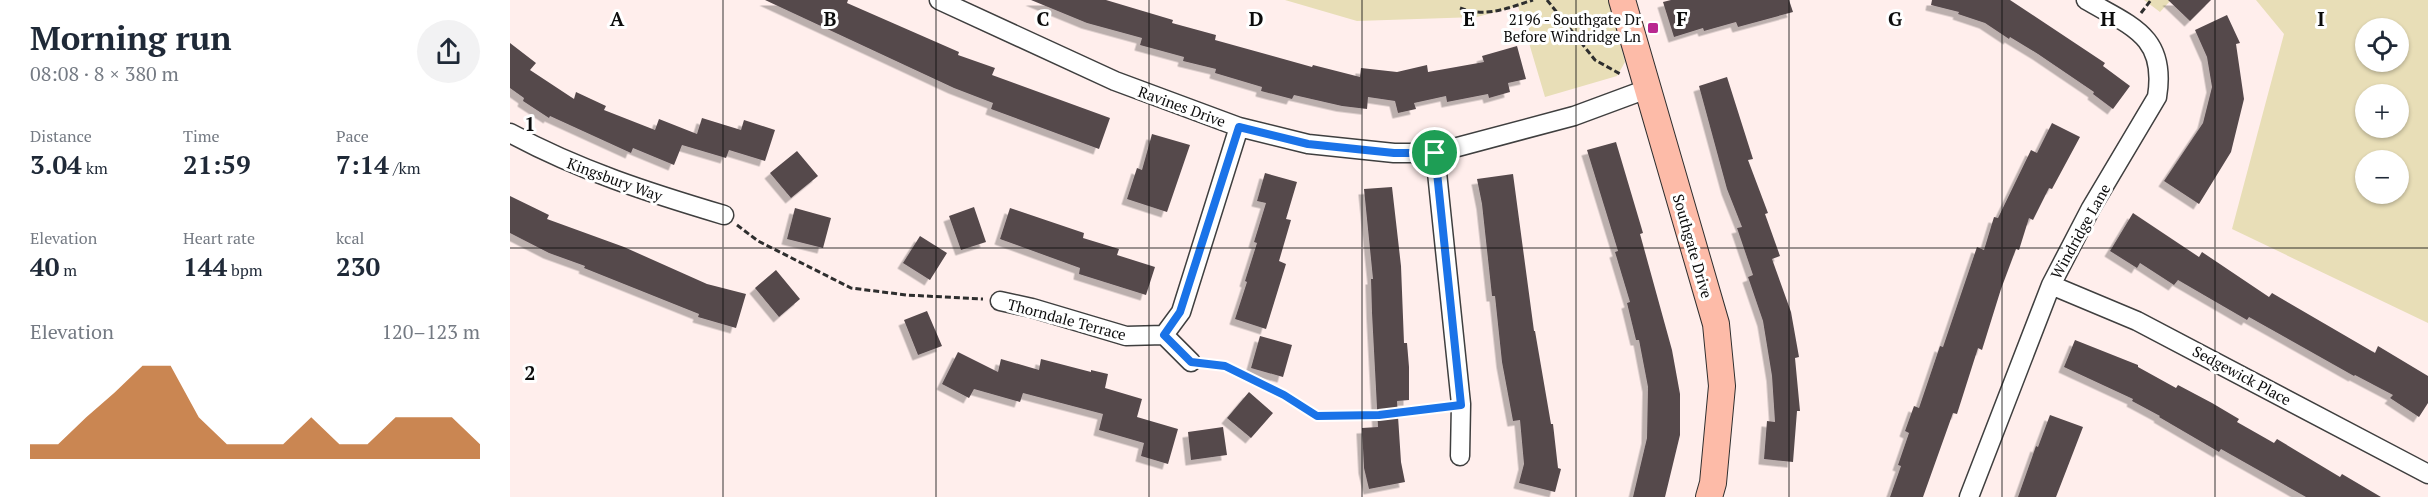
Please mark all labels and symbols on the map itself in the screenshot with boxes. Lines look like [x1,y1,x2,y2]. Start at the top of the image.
text: A [610,5,625,32]
text: B [824,5,837,32]
text: C [1036,5,1050,32]
text: D [1249,5,1263,32]
text: E [1463,5,1475,32]
text: F [1676,5,1688,32]
text: G [1888,5,1902,32]
text: H [2100,5,2116,32]
text: I [2317,5,2325,32]
place label: 2196 - Southgate Dr Before Windridge Ln [1504,9,1641,46]
marker: 2196 - Southgate Dr Before Windridge Ln [1646,21,1660,35]
street label: Ravines Drive [1136,81,1228,131]
text: 1 [524,110,536,137]
pin [1409,127,1460,178]
street label: Kingsbury Way [565,153,666,206]
street label: Windridge Lane [2046,180,2114,282]
street label: Southgate Drive [1669,192,1717,300]
street label: Thorndale Terrace [1006,294,1128,344]
street label: Sedgewick Place [2189,341,2295,409]
text: 2 [524,359,536,386]

